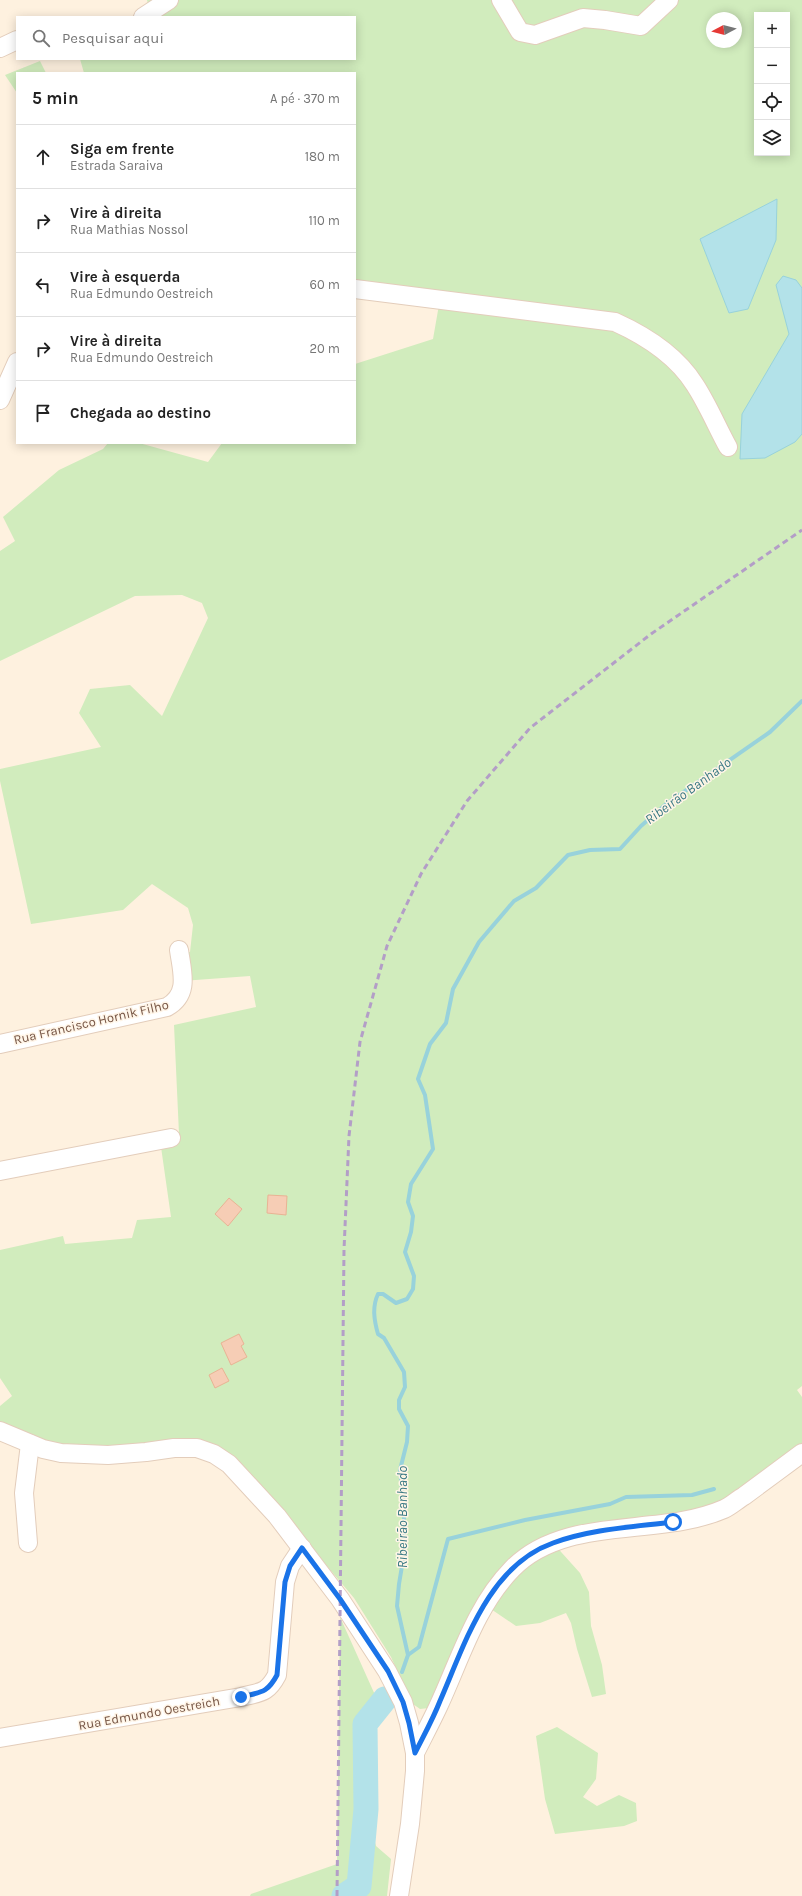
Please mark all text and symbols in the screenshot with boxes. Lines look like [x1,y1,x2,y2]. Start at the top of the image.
north arrow [706,12,742,48]
map controls [754,12,790,156]
button: + [754,12,790,48]
search box [16,16,356,60]
icon: search [30,27,52,49]
text: Pesquisar aqui [62,29,164,47]
button: − [754,48,790,84]
button: locate [754,84,790,120]
text: 5 min [32,88,79,108]
text: A pé · 370 m [270,91,340,106]
button: layers [754,120,790,156]
text: Siga em frente [70,140,174,158]
icon: ahead [32,146,54,168]
text: 180 m [305,149,340,164]
text: Estrada Saraiva [70,158,163,173]
text: Vire à direita [70,204,162,222]
icon: right [32,210,54,232]
text: 110 m [308,213,340,228]
text: Rua Mathias Nossol [70,222,188,237]
text: Vire à esquerda [70,268,180,286]
icon: left [32,274,54,296]
text: 60 m [310,277,340,292]
text: Rua Edmundo Oestreich [70,286,213,301]
text: Vire à direita [70,332,162,350]
icon: right [32,338,54,360]
text: 20 m [310,341,340,356]
text: Rua Edmundo Oestreich [70,350,213,365]
icon: arrive [32,402,54,424]
text: Chegada ao destino [70,404,211,422]
water label: Ribeirão Banhado [642,754,735,828]
street label: Rua Francisco Hornik Filho [12,997,170,1047]
water label: Ribeirão Banhado [394,1466,411,1568]
route start [664,1513,682,1531]
route end [232,1688,250,1706]
street label: Rua Edmundo Oestreich [77,1693,221,1733]

